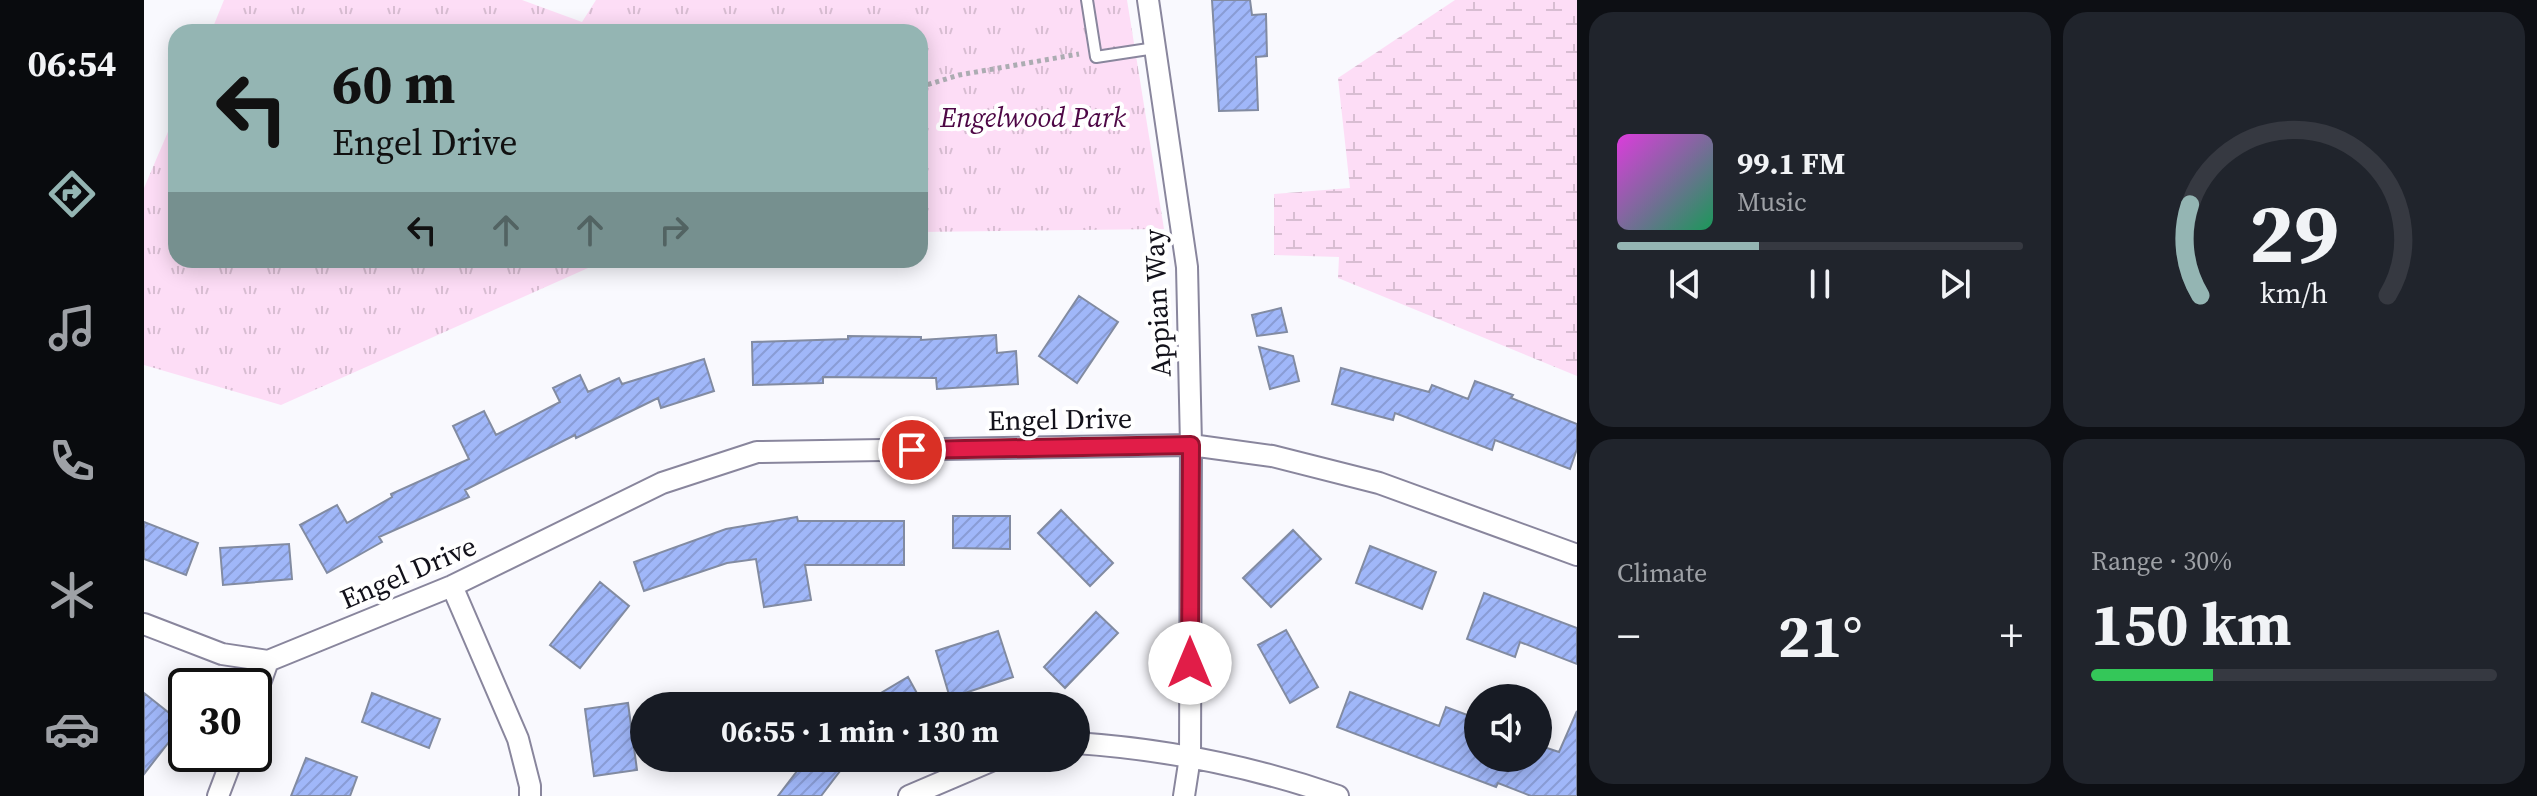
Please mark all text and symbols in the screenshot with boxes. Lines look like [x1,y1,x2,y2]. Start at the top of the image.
text: 06:54 [28,39,116,88]
text: 60 m [332,45,455,122]
icon: left [200,56,304,160]
park label: Engelwood Park [939,98,1127,136]
text: Engel Drive [332,118,518,167]
text: 99.1 FM [1737,143,1845,184]
icon: directions [44,166,100,222]
text: 29 [2249,175,2339,289]
text: Music [1737,184,1807,220]
icon: left [400,208,444,252]
icon: ahead [484,208,528,252]
icon: ahead [568,208,612,252]
icon: right [652,208,696,252]
street label: Appian Way [1134,227,1180,378]
icon: previous [1663,262,1707,306]
icon: pause [1798,262,1842,306]
icon: next [1933,262,1977,306]
text: km/h [2260,273,2328,313]
icon: music [44,300,100,356]
street label: Engel Drive [987,399,1133,439]
pin [878,416,946,484]
icon: arrive [890,428,934,472]
icon: phone [44,433,100,489]
street label: Engel Drive [334,526,482,618]
text: Range · 30% [2091,543,2232,579]
text: Climate [1617,555,1707,591]
icon: climate [44,567,100,623]
text: 150 km [2091,583,2292,665]
text: 21° [1778,595,1862,677]
text: − [1617,605,1640,666]
text: + [2000,605,2023,666]
position arrow [1148,621,1232,705]
speed limit sign: 30 [168,668,272,772]
map controls [1464,684,1552,772]
button: sound [1464,684,1552,772]
icon: car [44,701,100,757]
text: 06:55 · 1 min · 130 m [721,711,999,752]

